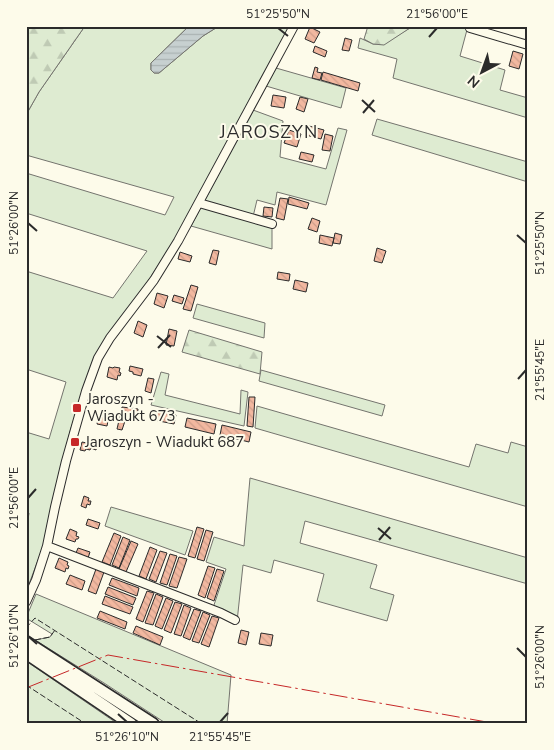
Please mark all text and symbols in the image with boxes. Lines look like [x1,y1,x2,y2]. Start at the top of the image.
text: 51°25'50"N [246,6,310,22]
text: 21°56'00"E [406,6,468,22]
north arrow [456,48,506,98]
text: N [464,71,484,92]
district label: JAROSZYN [219,120,318,144]
text: 51°26'00"N [6,191,22,255]
text: 51°25'50"N [532,211,548,275]
text: 21°55'45"E [532,339,548,401]
place label: Jaroszyn - Wiadukt 673 [86,389,176,426]
marker: Jaroszyn - Wiadukt 673 [71,402,83,414]
place label: Jaroszyn - Wiadukt 687 [84,432,244,452]
marker: Jaroszyn - Wiadukt 687 [69,436,81,448]
text: 21°56'00"E [6,467,22,529]
text: 51°26'10"N [6,604,22,668]
text: 51°26'00"N [532,625,548,689]
text: 51°26'10"N [95,729,159,745]
text: 21°55'45"E [189,729,251,745]

